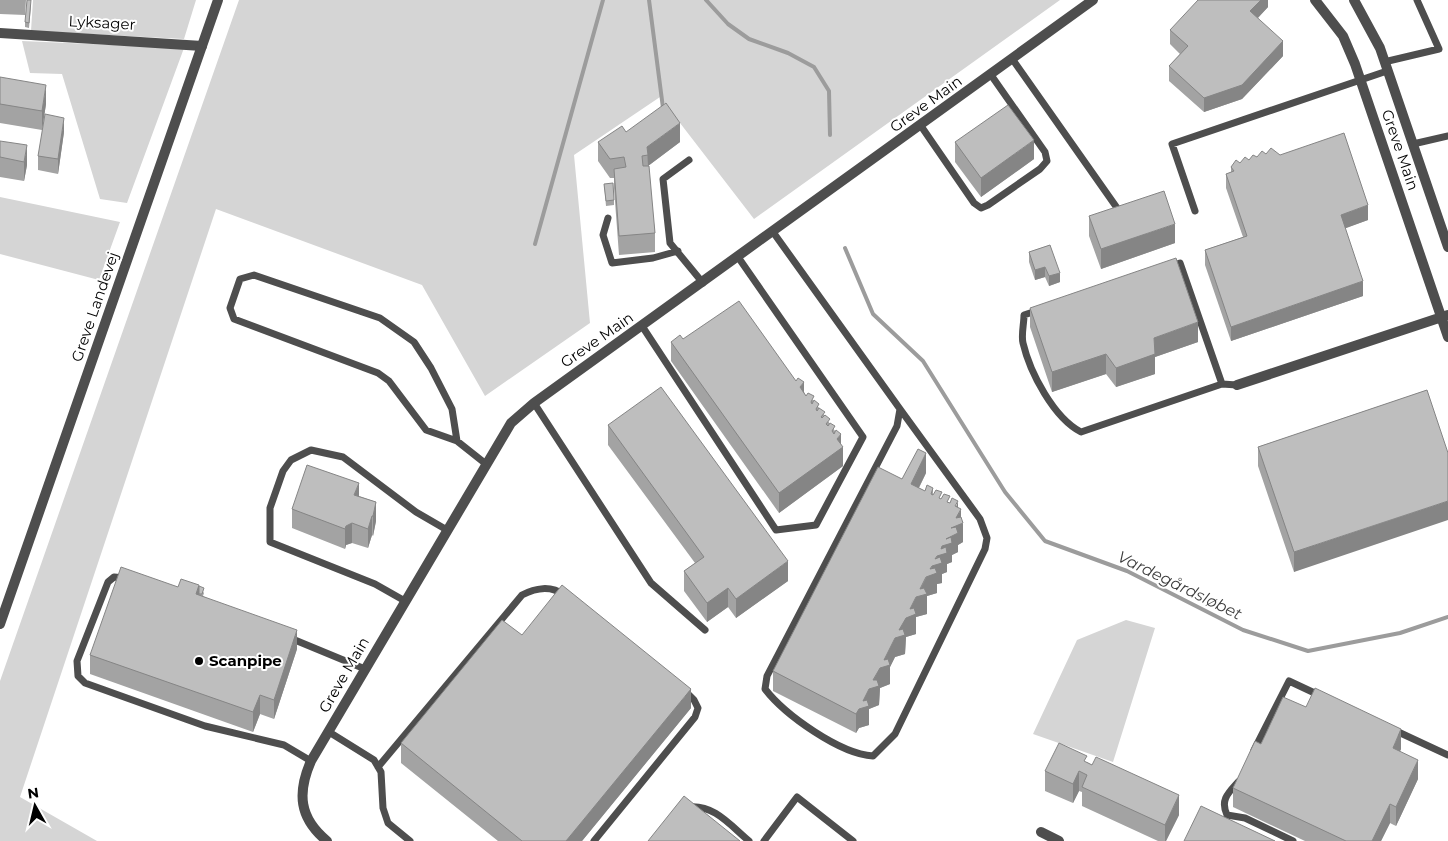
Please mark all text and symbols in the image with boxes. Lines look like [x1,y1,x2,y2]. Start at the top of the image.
street label: Lyksager [68,11,136,34]
street label: Greve Main [886,71,966,136]
street label: Greve Main [1378,107,1423,193]
street label: Greve Landevej [67,249,122,364]
street label: Greve Main [557,308,637,372]
water label: Vardegårdsløbet [1115,547,1245,624]
street label: Greve Main [314,633,373,716]
place label: Scanpipe [209,651,282,670]
marker: Scanpipe [193,655,205,667]
north arrow [10,781,60,831]
text: N [26,783,40,803]

